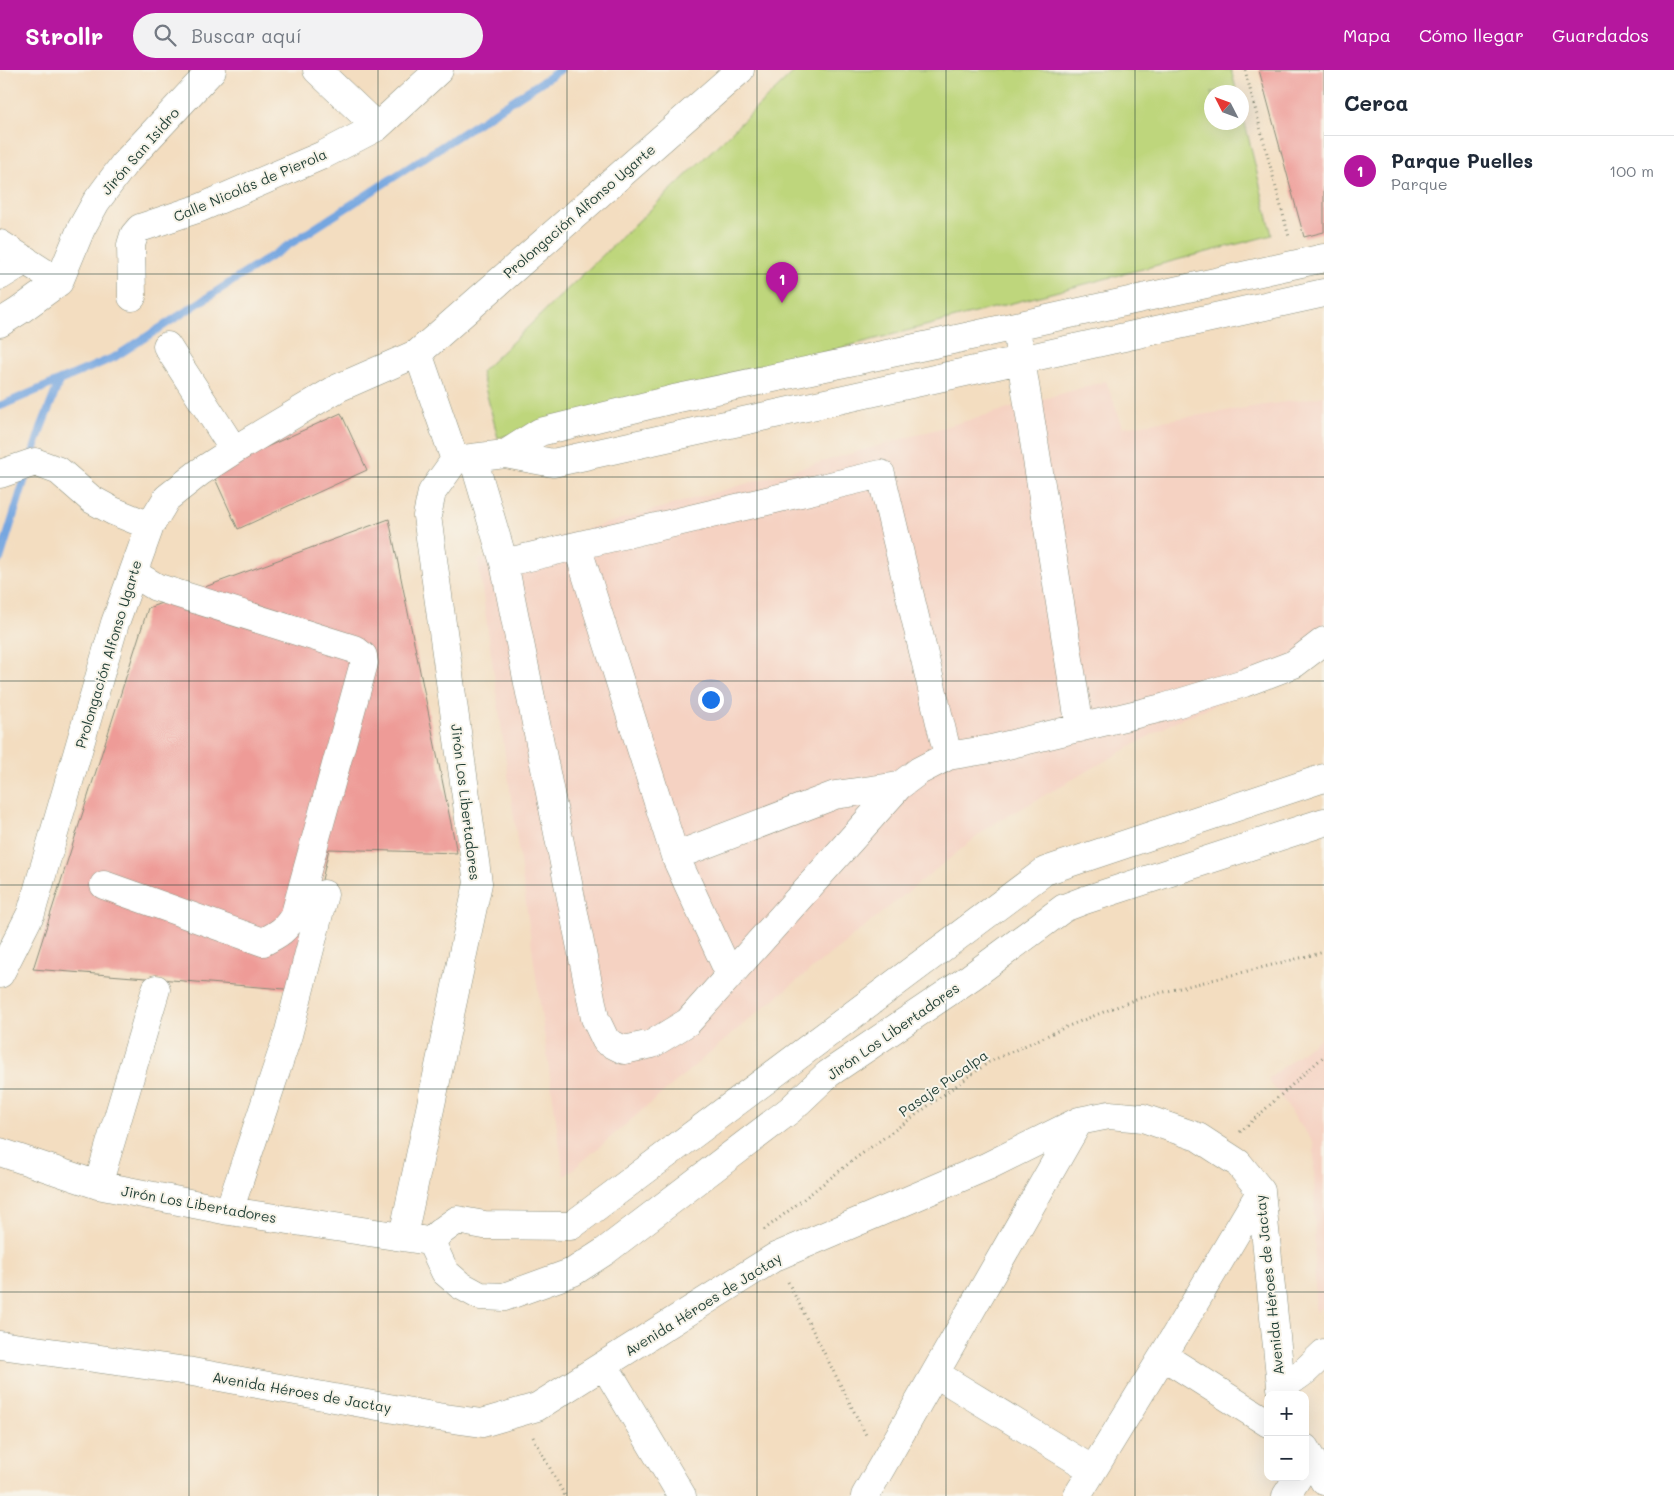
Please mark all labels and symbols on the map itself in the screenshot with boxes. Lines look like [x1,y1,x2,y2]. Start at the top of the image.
north arrow [1204,85,1249,130]
street label: Jirón San Isidro [97,103,183,199]
street label: Prolongación Alfonso Ugarte [499,140,659,282]
street label: Calle Nicolás de Pierola [171,144,329,226]
pin: 1 [766,262,798,303]
street label: Prolongación Alfonso Ugarte [70,558,146,750]
your location [698,687,724,713]
street label: Jirón Los Libertadores [447,723,485,881]
street label: Jirón Los Libertadores [823,978,963,1084]
street label: Pasaje Pucalpa [895,1045,991,1121]
street label: Jirón Los Libertadores [120,1181,278,1227]
street label: Avenida Héroes de Jactay [1250,1194,1288,1376]
street label: Avenida Héroes de Jactay [621,1248,785,1360]
street label: Avenida Héroes de Jactay [211,1367,393,1417]

